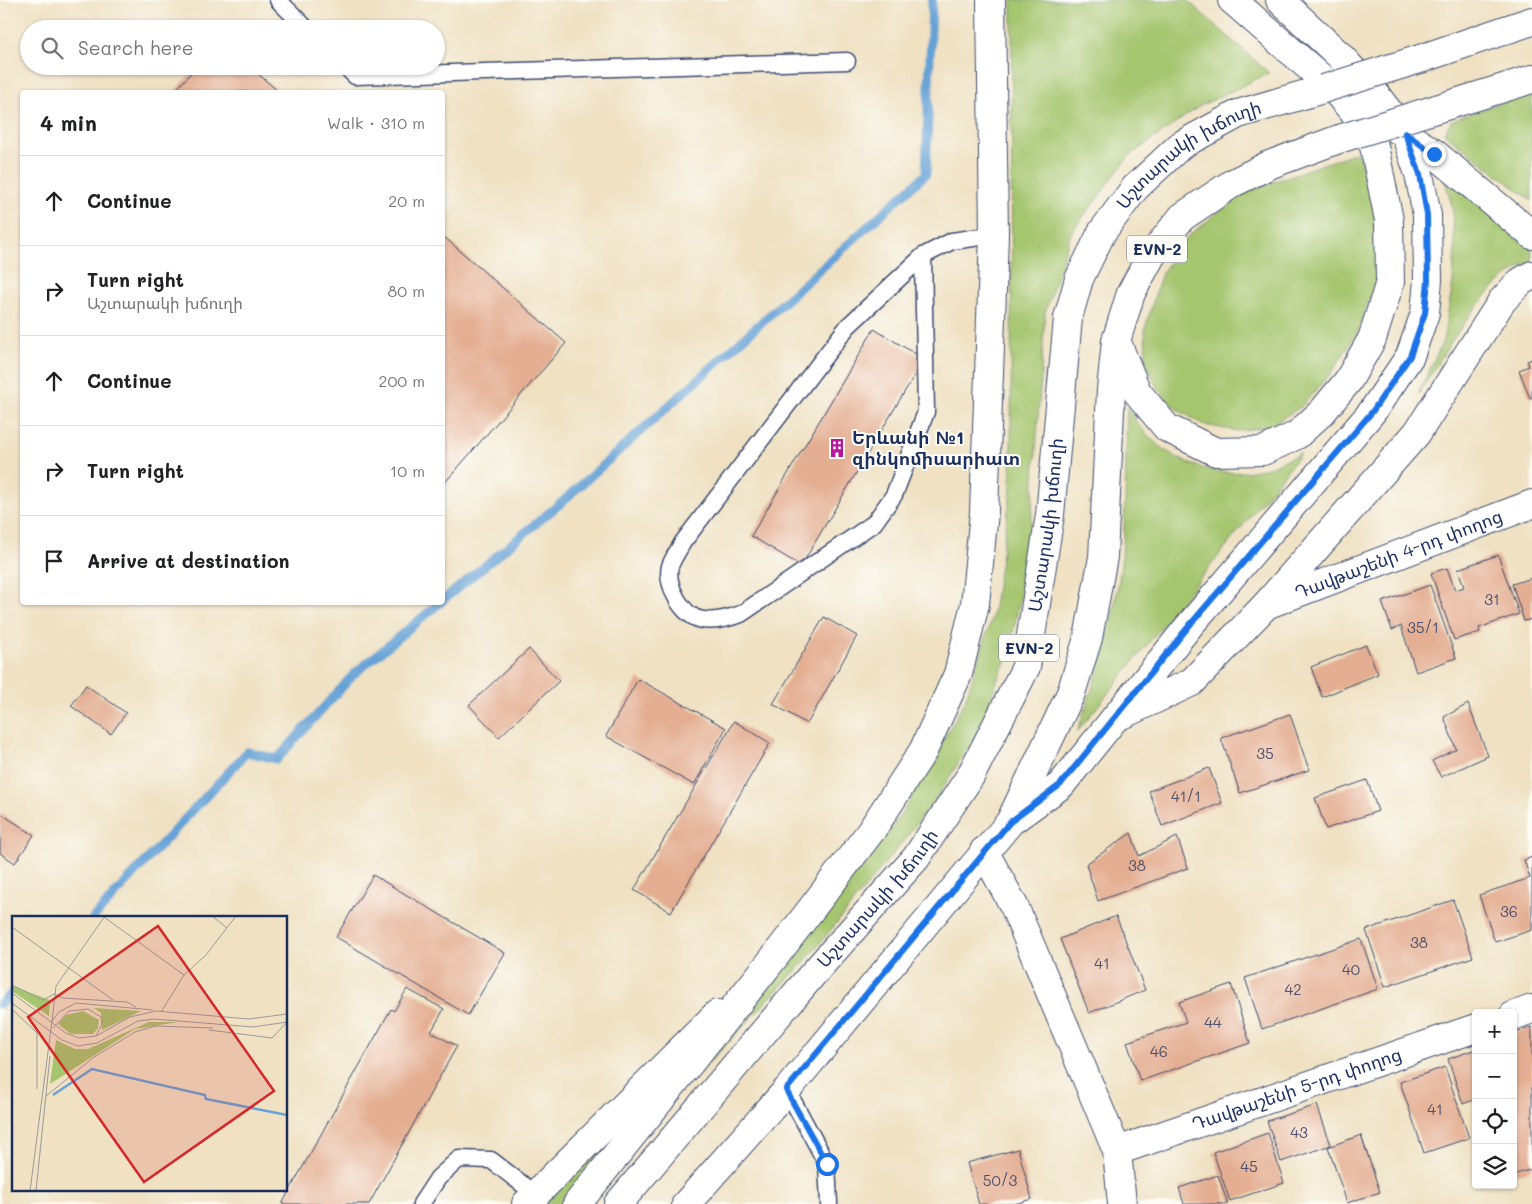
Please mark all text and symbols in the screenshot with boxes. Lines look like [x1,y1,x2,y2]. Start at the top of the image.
search box [20,20,445,75]
icon: search [38,34,66,62]
text: Search here [78,35,194,60]
street label: Աշտարակի խճուղի [1110,95,1264,214]
text: 4 min [40,109,97,136]
text: Walk · 310 m [327,112,425,133]
route end [1423,143,1446,166]
icon: ahead [40,187,68,215]
text: Continue [87,188,172,213]
text: 20 m [388,190,425,211]
road number: EVN-2 [1127,235,1187,262]
text: Turn right [87,267,184,292]
icon: right [40,277,68,305]
text: 80 m [388,280,425,301]
text: Աշտարակի խճուղի [87,292,243,313]
icon: ahead [40,367,68,395]
text: Continue [87,368,172,393]
text: 200 m [378,370,425,391]
place label: Երևանի №1 զինկոմիսարիատ [852,425,1020,470]
building icon: Երևանի №1 զինկոմիսարիատ [826,437,848,459]
street label: Աշտարակի խճուղի [1022,437,1068,613]
icon: right [40,457,68,485]
text: Turn right [87,458,184,483]
text: 10 m [390,460,425,481]
street label: Դավթաշենի 4-րդ փողոց [1291,503,1506,604]
icon: arrive [40,547,68,575]
text: Arrive at destination [87,548,290,573]
house number: 31 [1484,589,1500,609]
house number: 35/1 [1407,617,1439,637]
road number: EVN-2 [999,634,1059,661]
house number: 35 [1256,743,1274,763]
house number: 41/1 [1171,786,1201,806]
street label: Աշտարակի խճուղի [811,824,943,972]
house number: 38 [1128,855,1146,875]
house number: 36 [1500,901,1518,921]
inset map [12,916,288,1192]
house number: 38 [1410,932,1428,952]
house number: 41 [1094,953,1110,973]
house number: 40 [1342,959,1360,979]
house number: 42 [1284,979,1302,999]
map controls [1472,1009,1517,1189]
button: + [1472,1009,1517,1054]
house number: 44 [1204,1012,1222,1032]
house number: 46 [1150,1041,1168,1061]
street label: Դավթաշենի 5-րդ փողոց [1188,1041,1405,1136]
button: − [1472,1054,1517,1099]
house number: 41 [1427,1099,1443,1119]
button: locate [1472,1099,1517,1144]
house number: 43 [1290,1122,1308,1142]
button: layers [1472,1144,1517,1189]
route start [816,1153,839,1176]
house number: 45 [1240,1156,1258,1176]
house number: 50/3 [983,1170,1018,1190]

